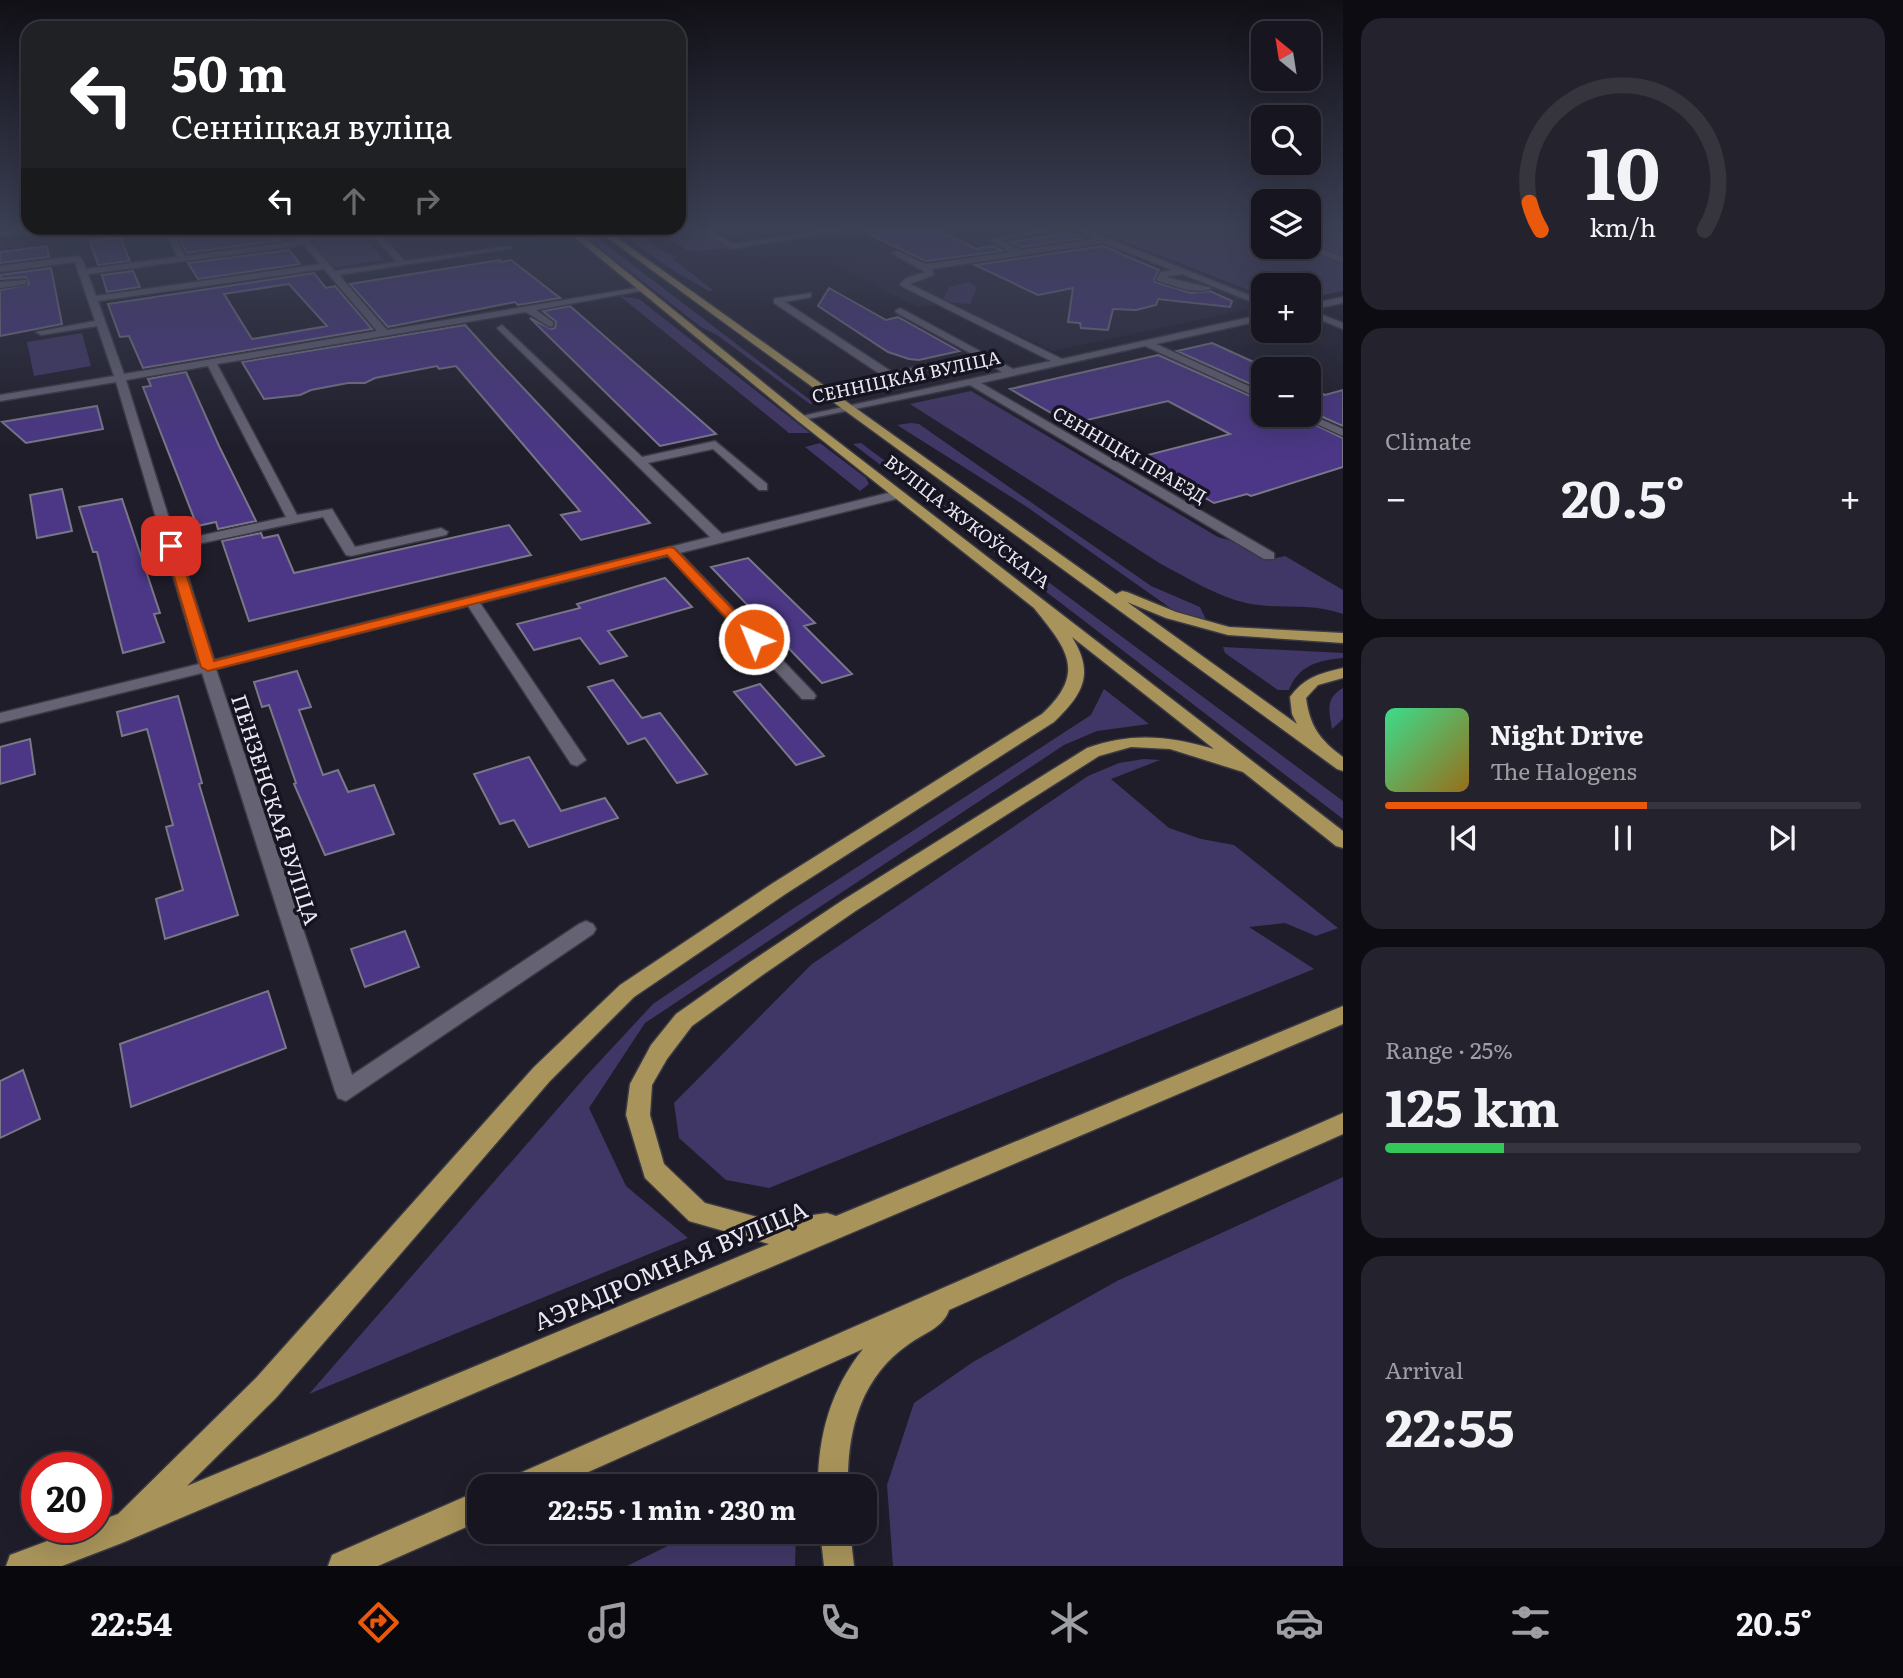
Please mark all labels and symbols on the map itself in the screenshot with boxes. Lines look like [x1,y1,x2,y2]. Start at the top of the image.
north arrow [1251,21,1321,91]
street label: СЕННІЦКАЯ ВУЛІЦА [809,343,1003,409]
street label: СЕННІЦКІ ПРАЕЗД [1048,399,1212,509]
street label: ВУЛІЦА ЖУКОЎСКАГА [879,448,1057,594]
pin [141,516,201,576]
position arrow [717,602,791,676]
street label: ПЕНЗЕНСКАЯ ВУЛІЦА [225,690,329,929]
street label: АЭРАДРОМНАЯ ВУЛІЦА [528,1190,813,1338]
speed limit sign: 20 [21,1452,112,1543]

